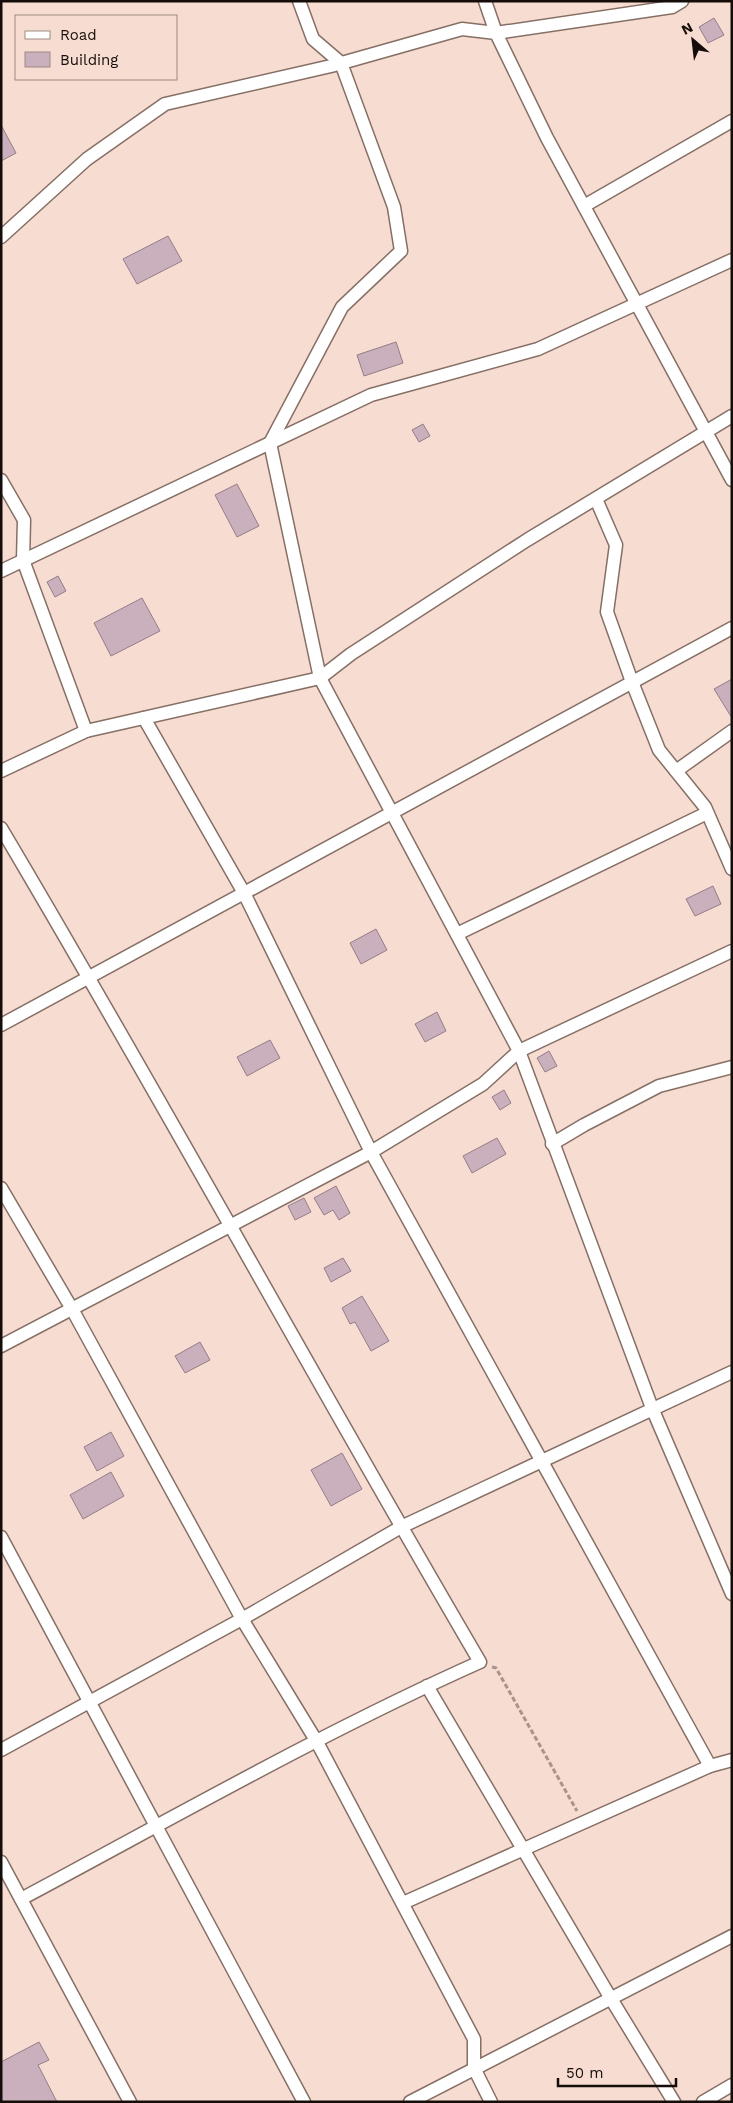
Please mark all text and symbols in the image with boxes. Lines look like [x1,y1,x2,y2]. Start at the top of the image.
legend [15,15,178,80]
north arrow [668,15,718,65]
text: N [679,19,695,38]
text: Road [60,26,97,44]
text: Building [60,51,118,69]
scale bar [558,2056,676,2088]
text: 50 m [566,2064,603,2082]

